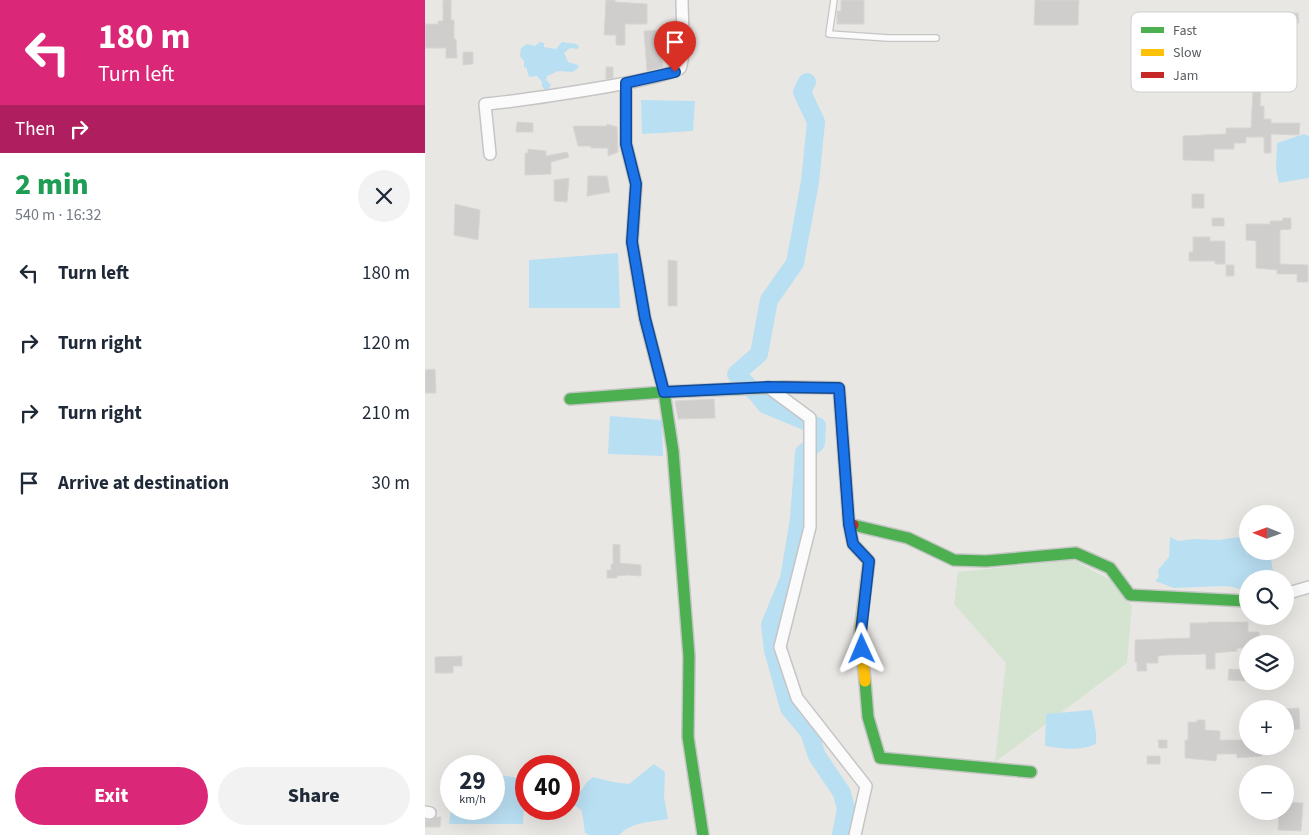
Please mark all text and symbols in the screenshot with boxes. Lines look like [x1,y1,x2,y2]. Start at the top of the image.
text: 180 m [98,12,190,62]
legend [1131,12,1297,92]
icon: left [15,20,80,85]
pin [654,21,696,72]
text: Fast [1173,21,1197,41]
icon: arrive [661,28,689,56]
text: Slow [1173,43,1202,63]
text: Turn left [98,58,174,90]
text: Jam [1173,66,1198,86]
icon: right [65,115,93,143]
text: Then [15,116,55,143]
text: 2 min [15,163,89,206]
button: close [358,170,410,222]
text: 540 m · 16:32 [15,204,102,226]
icon: left [15,259,43,287]
text: Turn left [58,260,129,287]
text: 180 m [362,260,410,287]
icon: right [15,329,43,357]
text: Turn right [58,330,142,357]
text: 120 m [362,330,410,357]
icon: right [15,399,43,427]
text: Turn right [58,400,142,427]
text: 210 m [362,400,410,427]
icon: arrive [15,469,43,497]
text: Arrive at destination [58,470,229,497]
text: 30 m [372,470,410,497]
north arrow [1239,505,1294,560]
map controls [1239,505,1294,820]
button: search [1239,570,1294,625]
position arrow [835,622,887,674]
button: layers [1239,635,1294,690]
button: + [1239,700,1294,755]
speed limit sign: 40 [515,755,580,820]
text: 29 [459,763,486,799]
button: − [1239,765,1294,820]
button: Exit [15,767,208,825]
button: Share [218,767,410,825]
text: km/h [459,791,486,808]

